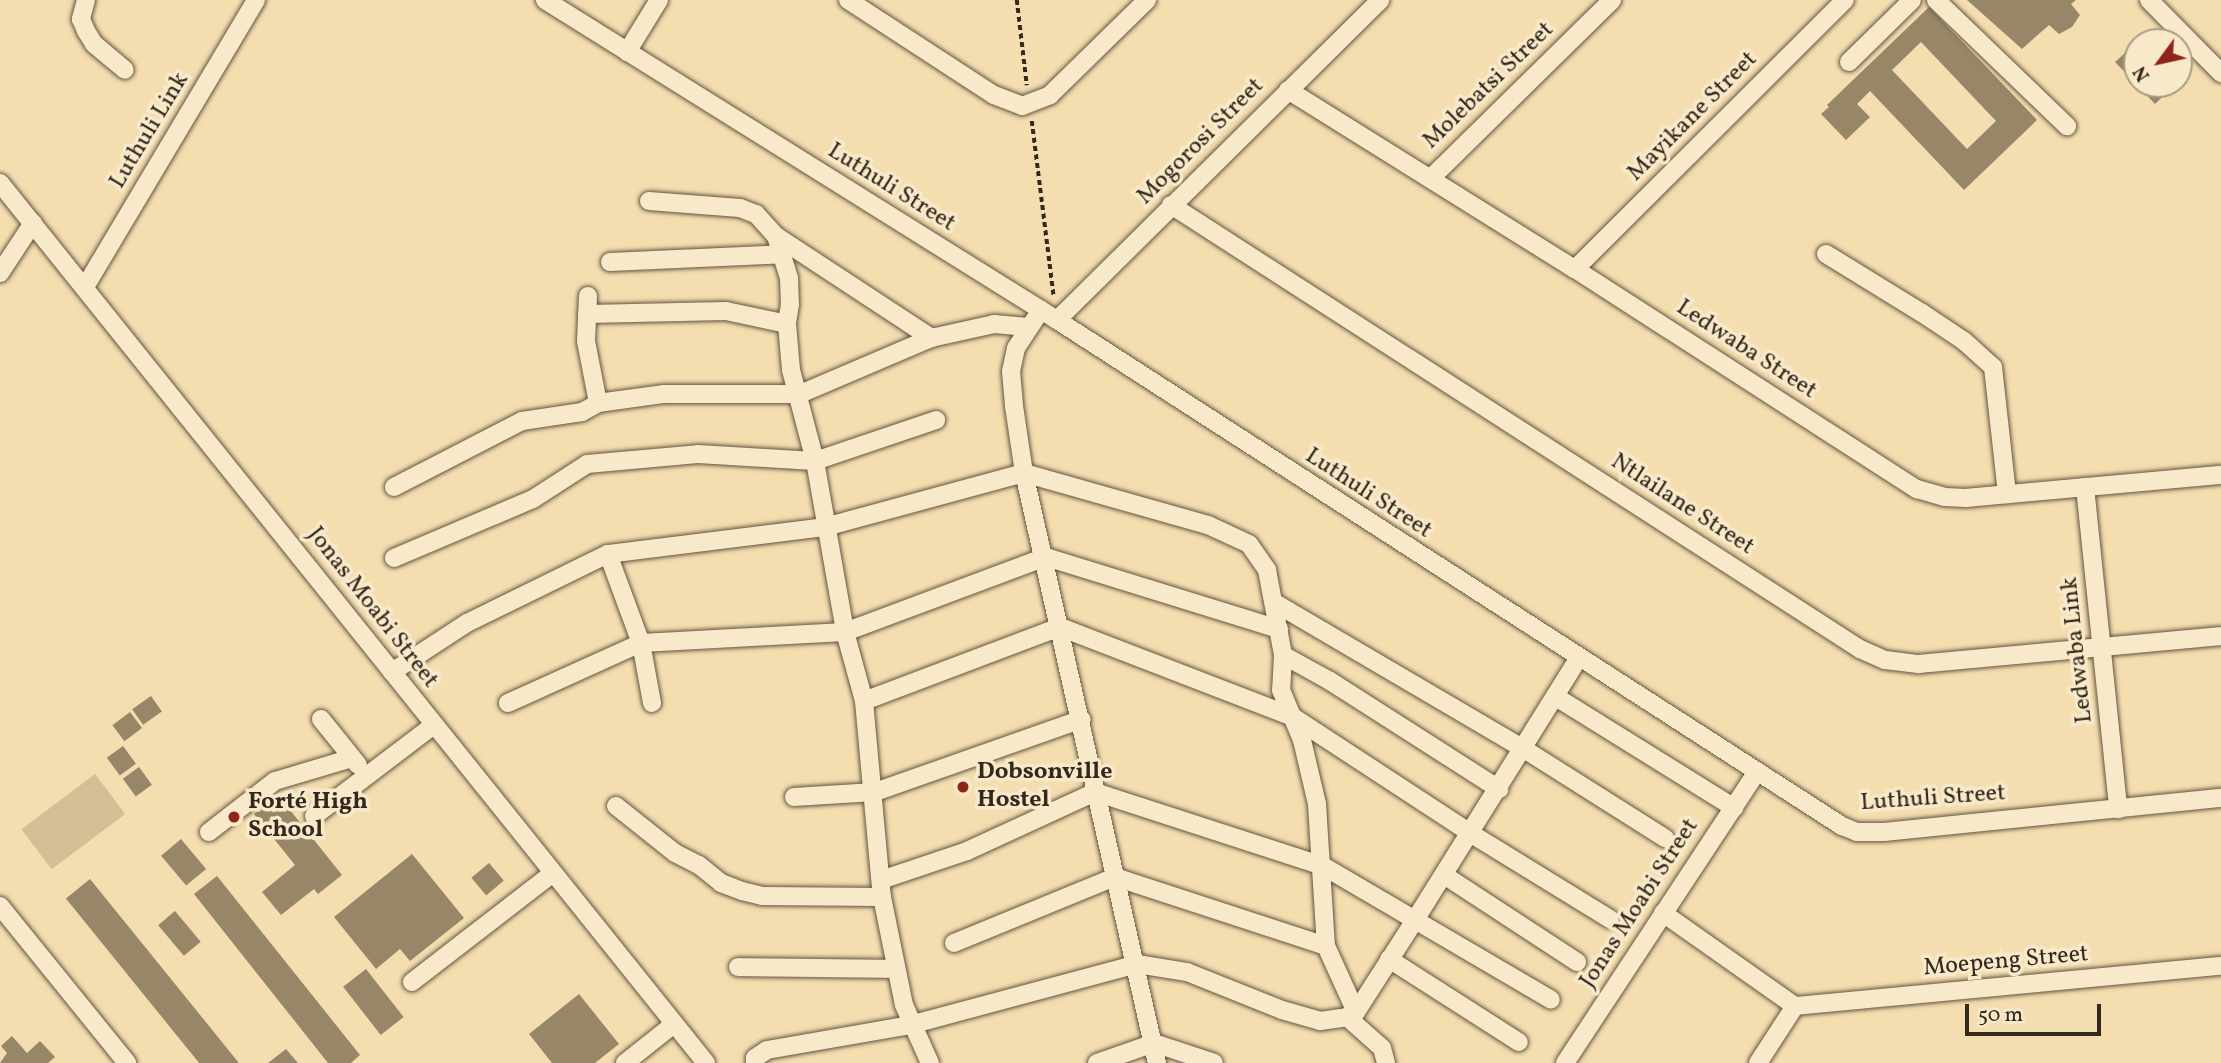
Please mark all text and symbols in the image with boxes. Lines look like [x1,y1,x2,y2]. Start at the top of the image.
street label: Molebatsi Street [1417,16,1561,156]
north arrow [2123,28,2193,98]
street label: Mayikane Street [1622,46,1764,188]
text: N [2127,60,2157,86]
street label: Luthuli Link [104,68,196,194]
street label: Mogorosi Street [1132,73,1270,211]
street label: Luthuli Street [822,137,960,239]
street label: Ledwaba Street [1670,294,1822,406]
street label: Luthuli Street [1299,442,1437,546]
street label: Ntlailane Street [1605,448,1759,562]
street label: Jonas Moabi Street [300,522,444,694]
street label: Ledwaba Link [2056,575,2100,725]
place label: Dobsonville Hostel [977,759,1112,815]
marker: Dobsonville Hostel [955,779,971,795]
street label: Luthuli Street [1860,780,2006,818]
place label: Forté High School [248,789,368,845]
marker: Forté High School [226,809,242,825]
street label: Jonas Moabi Street [1574,814,1706,994]
street label: Moepeng Street [1922,940,2090,984]
scale bar [1969,990,2106,1034]
text: 50 m [1978,1001,2023,1030]

